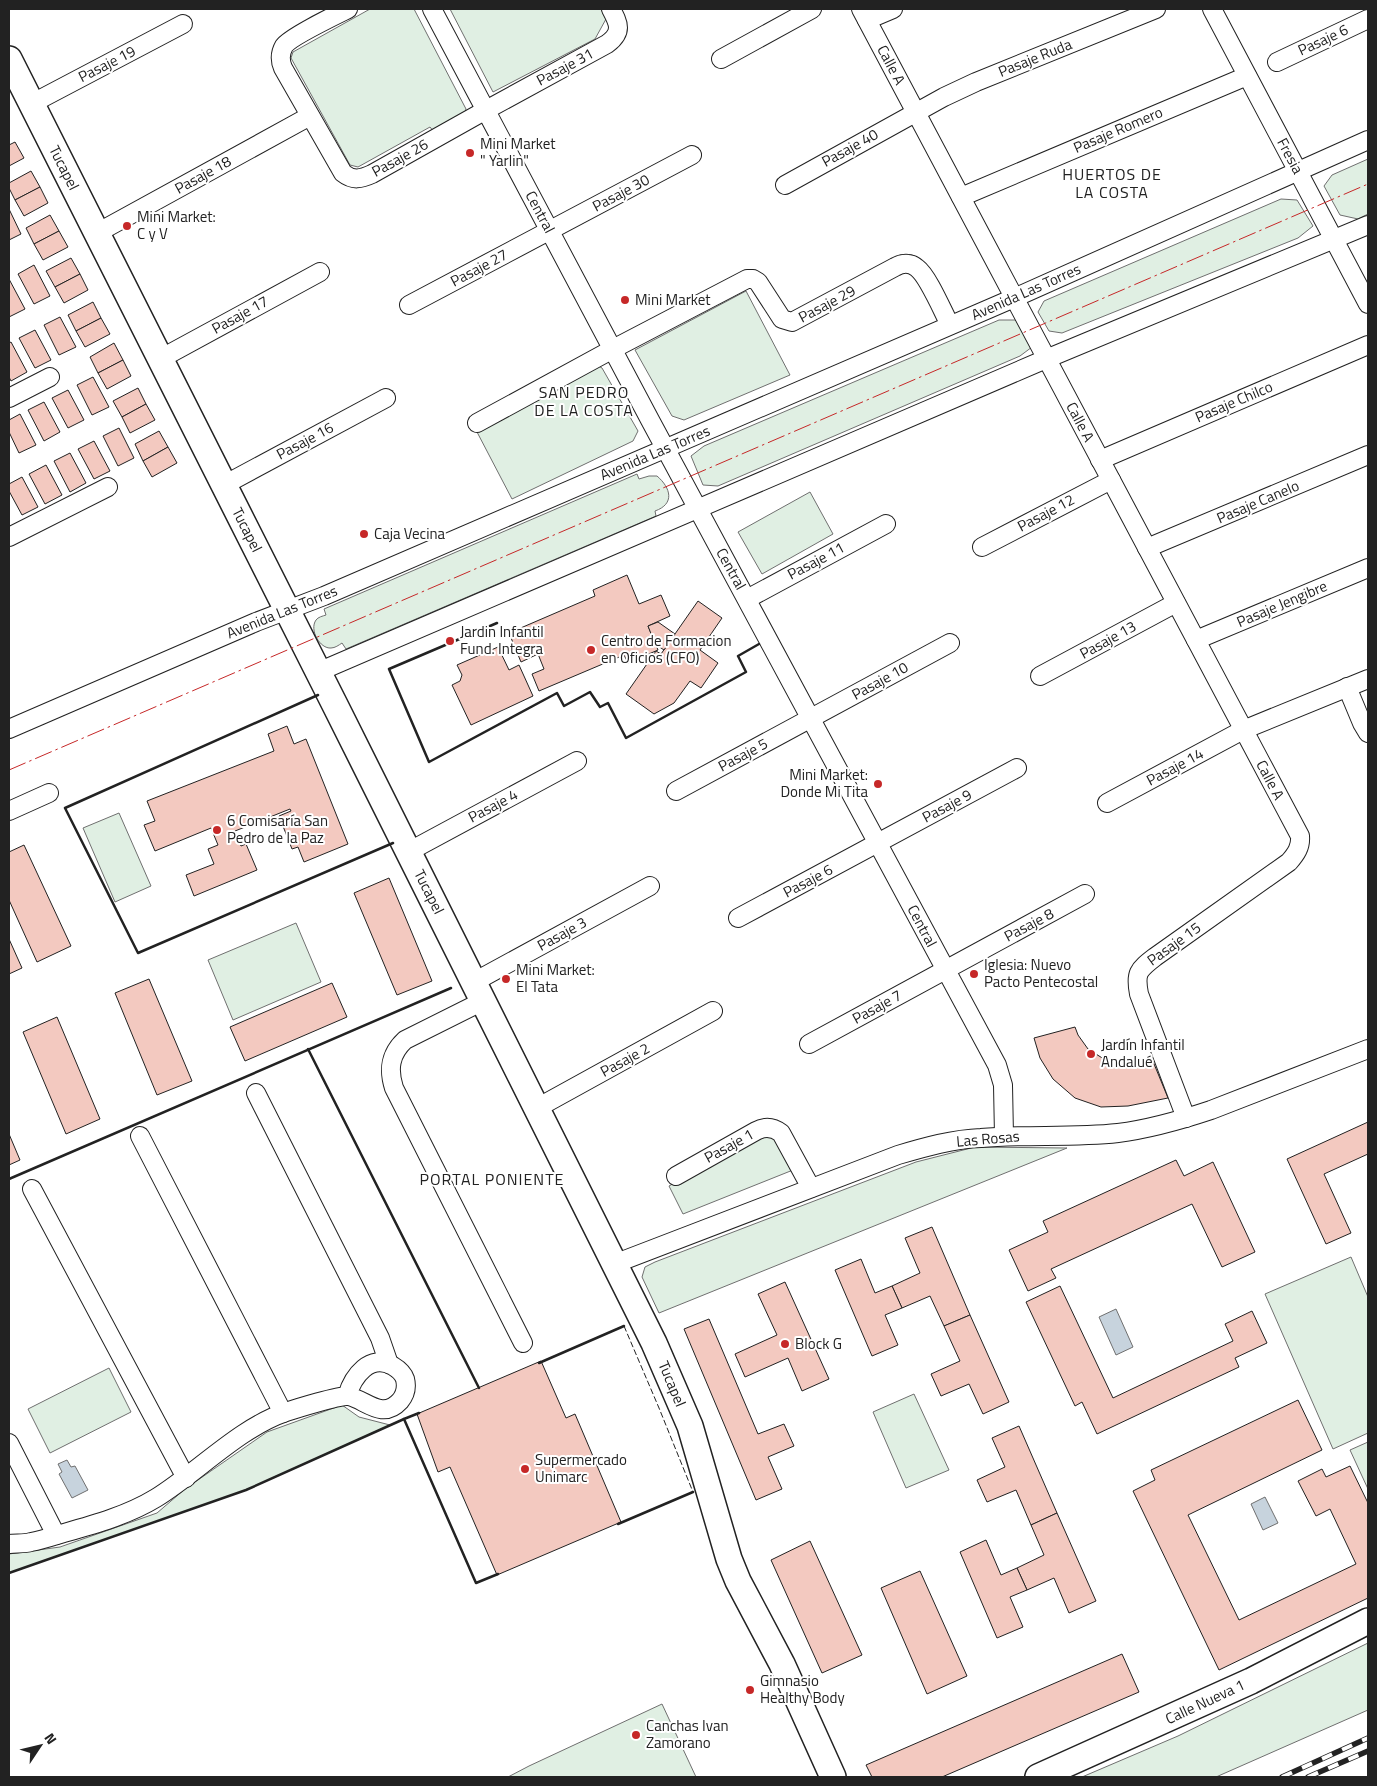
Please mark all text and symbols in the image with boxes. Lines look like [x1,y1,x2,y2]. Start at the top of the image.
street label: Pasaje 6 [1294,18,1352,61]
street label: Pasaje Ruda [995,32,1076,83]
street label: Pasaje 19 [74,39,140,88]
street label: Calle A [871,41,912,89]
street label: Pasaje 31 [532,42,597,91]
street label: Pasaje Romero [1070,100,1166,159]
street label: Pasaje 40 [817,123,882,173]
place label: Mini Market " Yarlin" [480,132,556,172]
street label: Pasaje 26 [367,133,432,183]
street label: Fresia [1271,134,1310,178]
street label: Tucapel [43,141,85,194]
marker: Mini Market " Yarlin" [464,147,476,159]
street label: Pasaje 18 [170,150,235,200]
district label: HUERTOS DE LA COSTA [1062,162,1162,204]
street label: Pasaje 30 [588,168,653,217]
street label: Central [520,186,561,237]
place label: Mini Market: C y V [137,205,216,245]
marker: Mini Market: C y V [121,220,133,232]
street label: Pasaje 27 [446,243,511,292]
street label: Avenida Las Torres [967,257,1084,326]
street label: Pasaje 29 [794,279,859,328]
place label: Mini Market [635,288,711,311]
street label: Pasaje 17 [207,290,272,340]
marker: Mini Market [619,294,631,306]
street label: Pasaje Chilco [1191,375,1276,428]
district label: SAN PEDRO DE LA COSTA [534,380,634,422]
street label: Calle A [1060,398,1101,446]
street label: Pasaje 16 [272,416,337,465]
street label: Avenida Las Torres [596,419,713,486]
street label: Pasaje Canelo [1213,474,1303,529]
street label: Pasaje 12 [1013,488,1078,537]
street label: Tucapel [226,503,268,556]
place label: Caja Vecina [374,522,445,545]
marker: Caja Vecina [358,528,370,540]
street label: Pasaje 11 [783,536,848,585]
street label: Central [710,543,752,594]
street label: Pasaje Jengibre [1233,574,1331,633]
street label: Avenida Las Torres [223,579,341,644]
street label: Pasaje 13 [1075,615,1140,665]
place label: Jardin Infantil Fund. Integra [460,620,544,660]
place label: Centro de Formacion en Oficios (CFO) [601,629,732,669]
marker: Jardin Infantil Fund. Integra [444,635,456,647]
marker: Centro de Formacion en Oficios (CFO) [585,644,597,656]
street label: Pasaje 10 [847,656,912,706]
street label: Pasaje 5 [714,732,772,777]
street label: Pasaje 14 [1142,742,1207,791]
street label: Calle A [1250,756,1291,804]
place label: Mini Market: Donde Mi Tita [780,763,868,803]
marker: Mini Market: Donde Mi Tita [872,778,884,790]
street label: Pasaje 4 [464,783,522,828]
street label: Pasaje 9 [918,783,976,828]
place label: 6 Comisaría San Pedro de la Paz [227,809,328,849]
marker: 6 Comisaría San Pedro de la Paz [211,824,223,836]
street label: Pasaje 6 [779,858,837,903]
street label: Tucapel [408,865,450,918]
street label: Central [902,900,943,951]
street label: Pasaje 8 [1000,902,1058,947]
street label: Pasaje 3 [533,911,591,957]
street label: Pasaje 15 [1142,916,1205,971]
place label: Iglesia: Nuevo Pacto Pentecostal [984,953,1098,993]
place label: Mini Market: El Tata [516,958,595,998]
marker: Iglesia: Nuevo Pacto Pentecostal [968,968,980,980]
marker: Mini Market: El Tata [500,973,512,985]
street label: Pasaje 7 [848,984,906,1030]
place label: Jardín Infantil Andalué [1101,1033,1185,1073]
street label: Pasaje 2 [596,1037,654,1083]
marker: Jardín Infantil Andalué [1085,1048,1097,1060]
street label: Pasaje 1 [700,1123,758,1169]
street label: Las Rosas [955,1124,1021,1153]
district label: PORTAL PONIENTE [420,1167,564,1191]
place label: Block G [795,1332,842,1355]
marker: Block G [779,1338,791,1350]
street label: Tucapel [653,1357,692,1410]
place label: Supermercado Unimarc [535,1448,627,1488]
marker: Supermercado Unimarc [519,1463,531,1475]
place label: Gimnasio Healthy Body [760,1669,845,1709]
street label: Calle Nueva 1 [1161,1673,1248,1730]
marker: Gimnasio Healthy Body [744,1684,756,1696]
place label: Canchas Ivan Zamorano [646,1714,728,1754]
north arrow [15,1721,65,1771]
text: N [40,1728,62,1748]
marker: Canchas Ivan Zamorano [630,1729,642,1741]

